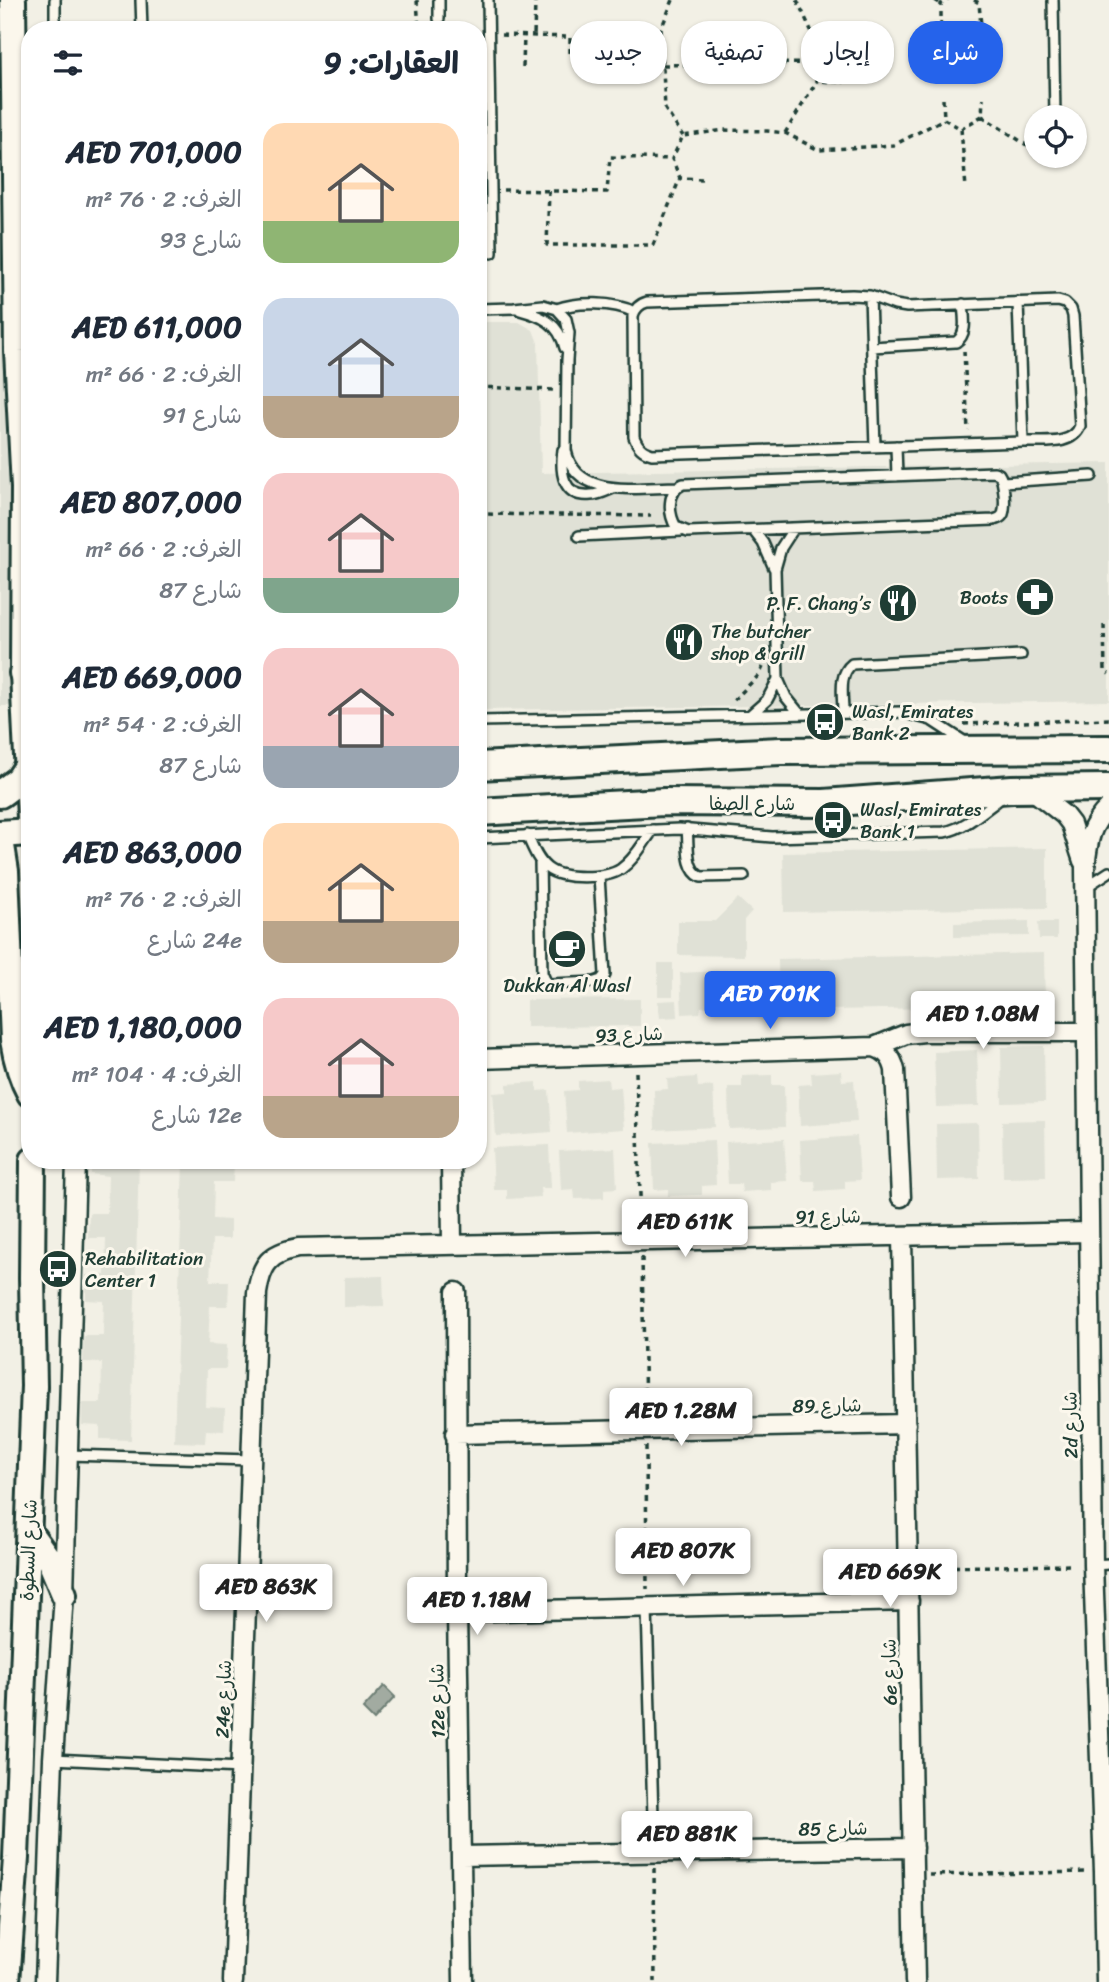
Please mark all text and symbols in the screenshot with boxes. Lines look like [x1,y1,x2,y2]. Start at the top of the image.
chip: جديد [570,21,667,84]
chip: تصفية [681,21,787,84]
chip: إيجار [801,21,894,84]
chip: شراء [908,21,1003,84]
text: العقارات: 9 [323,36,459,90]
icon: filters [49,44,87,82]
map controls [1024,105,1087,168]
button: locate [1024,105,1087,168]
text: AED 701,000 [66,125,242,179]
icon: home [319,151,403,235]
text: الغرف: 2 · 76 m² [86,179,242,220]
text: شارع 93 [159,220,242,261]
text: AED 611,000 [72,300,242,354]
icon: home [319,326,403,410]
text: الغرف: 2 · 66 m² [86,354,242,395]
text: شارع 91 [162,395,242,436]
text: AED 807,000 [61,475,242,529]
icon: home [319,501,403,585]
text: الغرف: 2 · 66 m² [86,529,242,570]
text: شارع 87 [159,570,242,611]
pharmacy icon: Boots [1014,576,1056,618]
place label: Boots [960,581,1008,614]
restaurant icon: P. F. Chang’s [877,582,919,624]
place label: P. F. Chang’s [766,587,871,620]
place label: The butcher shop & grill [710,615,812,670]
restaurant icon: The butcher shop & grill [663,621,705,663]
text: AED 669,000 [62,650,242,704]
icon: home [319,676,403,760]
place label: Wasl, Emirates Bank 2 [852,695,974,750]
bus stop icon: Wasl, Emirates Bank 2 [804,701,846,743]
text: الغرف: 2 · 54 m² [84,704,242,745]
text: شارع 87 [159,745,242,786]
street label: شارع الصفا [709,787,795,820]
place label: Wasl, Emirates Bank 1 [860,793,982,848]
bus stop icon: Wasl, Emirates Bank 1 [812,799,854,841]
text: AED 863,000 [63,825,242,879]
icon: home [319,851,403,935]
text: الغرف: 2 · 76 m² [86,879,242,920]
text: 24e شارع [147,920,242,961]
cafe icon: Dukkan Al Wasl [546,928,588,970]
place label: Dukkan Al Wasl [503,969,631,1002]
pin: AED 701K [698,972,842,1031]
text: AED 701K [720,973,820,1014]
pin: AED 1.08M [903,992,1063,1051]
text: AED 1.08M [927,993,1039,1034]
text: AED 1,180,000 [44,1000,242,1054]
street label: شارع 93 [594,1017,664,1052]
icon: home [319,1026,403,1110]
text: الغرف: 4 · 104 m² [72,1054,242,1095]
text: 12e شارع [151,1095,242,1136]
street label: شارع 91 [795,1199,861,1234]
pin: AED 611K [613,1200,757,1259]
text: AED 611K [638,1201,732,1242]
place label: Rehabilitation Center 1 [85,1242,203,1297]
bus stop icon: Rehabilitation Center 1 [37,1248,79,1290]
pin: AED 1.28M [601,1388,761,1448]
street label: شارع 89 [792,1388,862,1423]
text: AED 1.28M [625,1390,737,1431]
street label: 2d شارع [1053,1391,1088,1459]
street label: شارع السطوة [10,1498,47,1602]
pin: AED 807K [611,1528,755,1588]
text: AED 807K [631,1530,735,1571]
pin: AED 669K [818,1550,962,1609]
text: AED 669K [839,1551,941,1592]
pin: AED 863K [194,1564,338,1624]
text: AED 863K [215,1566,317,1607]
pin: AED 1.18M [397,1578,557,1637]
text: AED 1.18M [423,1579,531,1620]
street label: 6e شارع [872,1638,907,1706]
street label: 24e شارع [206,1659,241,1739]
street label: 12e شارع [420,1663,455,1739]
street label: شارع 85 [798,1811,868,1846]
pin: AED 881K [615,1812,759,1871]
text: AED 881K [637,1813,737,1854]

